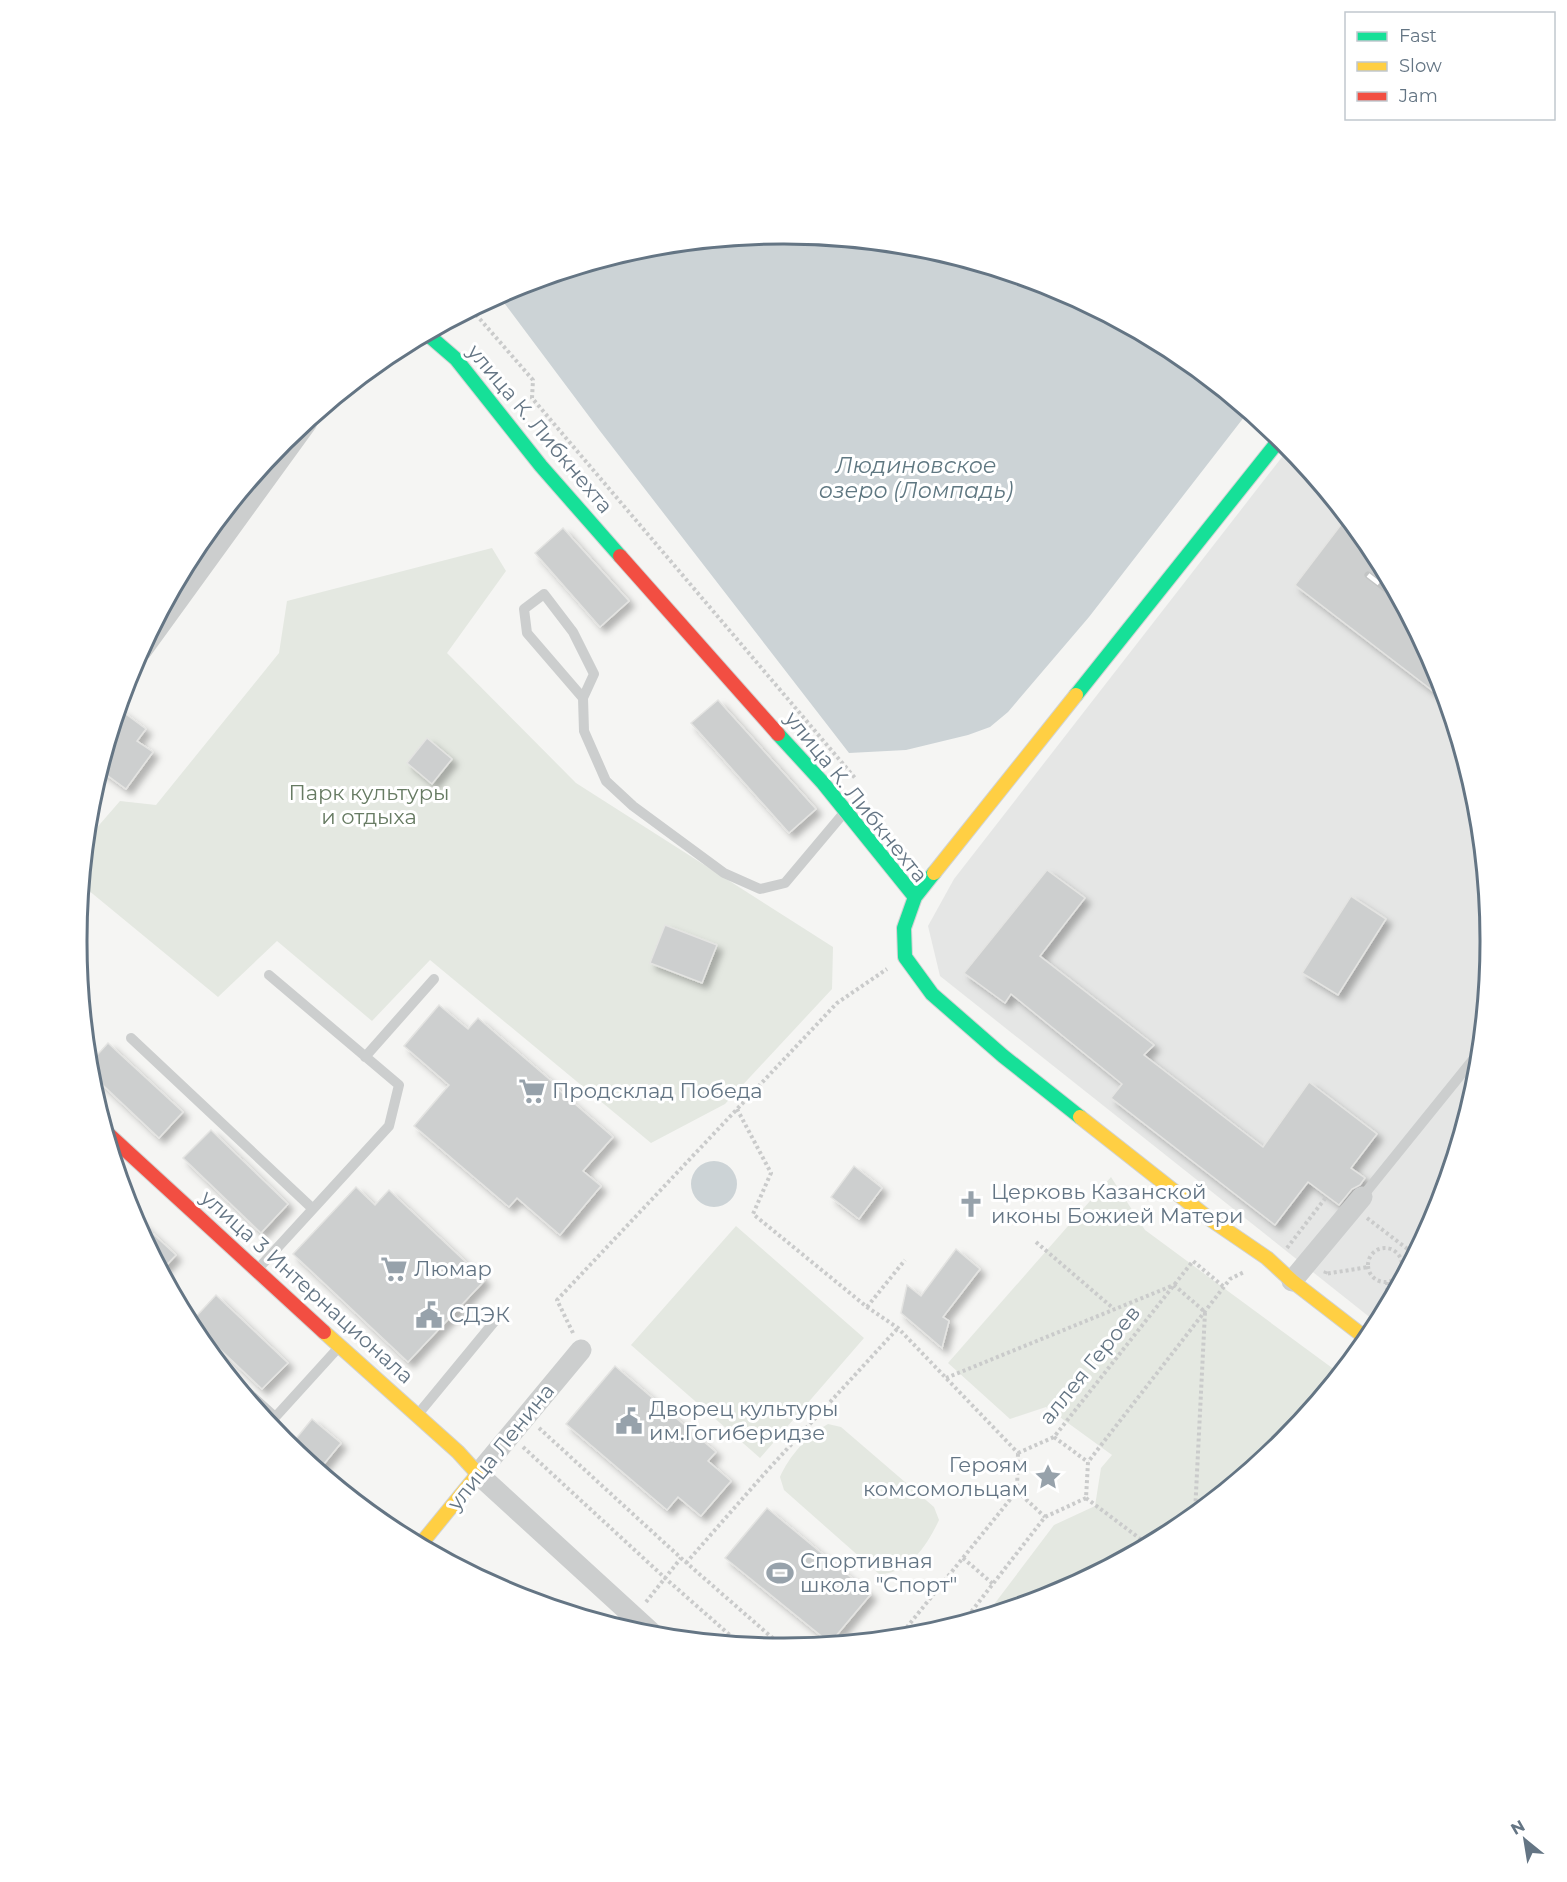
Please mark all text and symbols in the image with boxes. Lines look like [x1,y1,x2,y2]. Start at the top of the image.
legend [1345,12,1555,120]
text: Fast [1399,25,1437,47]
text: Slow [1399,55,1442,77]
text: Jam [1398,85,1438,107]
street label: улица К. Либкнехта [462,338,618,518]
water label: Людиновское озеро (Ломпадь) [819,452,1013,504]
street label: улица К. Либкнехта [779,705,933,887]
park label: Парк культуры и отдыха [288,780,450,829]
supermarket icon: Продсклад Победа [517,1076,547,1106]
place label: Продсклад Победа [552,1078,763,1103]
place label: Церковь Казанской иконы Божией Матери [991,1179,1244,1228]
street label: улица 3 Интернационала [195,1184,419,1389]
church icon: Церковь Казанской иконы Божией Матери [956,1189,986,1219]
supermarket icon: Люмар [379,1254,409,1284]
place label: Люмар [414,1256,492,1281]
public building icon: СДЭК [414,1300,444,1330]
street label: аллея Героев [1034,1300,1145,1429]
place label: СДЭК [449,1302,510,1327]
street label: улица Ленина [441,1378,559,1516]
place label: Дворец культуры им.Гогиберидзе [649,1396,839,1445]
public building icon: Дворец культуры им.Гогиберидзе [614,1406,644,1436]
place label: Героям комсомольцам [863,1452,1028,1501]
place icon: Героям комсомольцам [1033,1462,1063,1492]
place label: Спортивная школа "Спорт" [800,1548,957,1597]
sports icon: Спортивная школа "Спорт" [765,1558,795,1588]
north arrow [1495,1810,1555,1870]
text: N [1507,1816,1528,1839]

